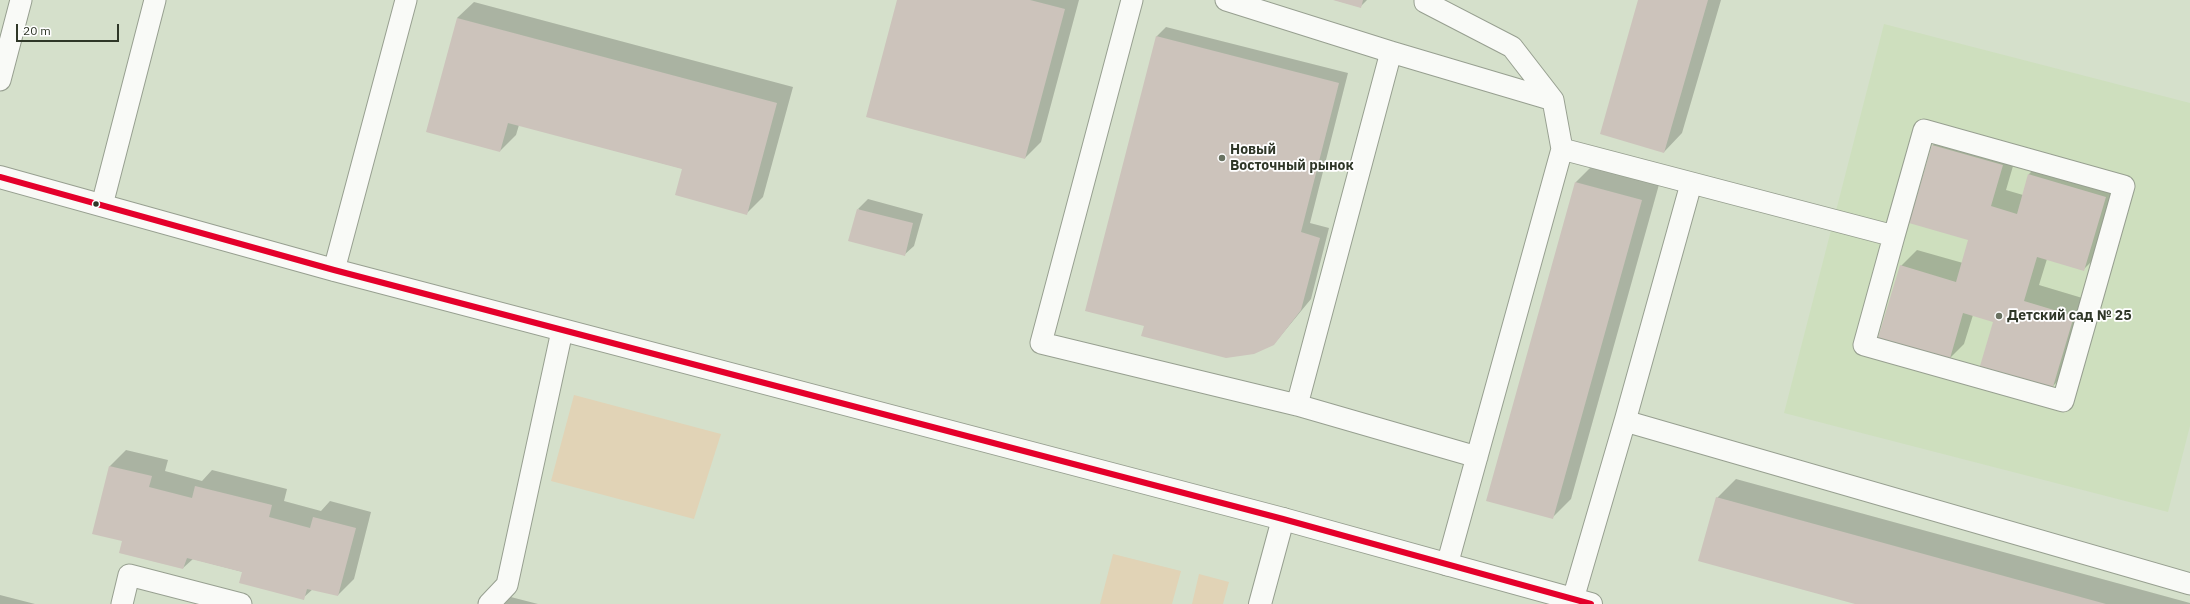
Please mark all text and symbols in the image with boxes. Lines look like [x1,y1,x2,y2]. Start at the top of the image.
scale bar [18,16,121,42]
text: 20 m [23,23,51,38]
place label: Новый Восточный рынок [1230,142,1354,174]
marker: Новый Восточный рынок [1217,153,1227,163]
unlabelled marker [91,199,101,209]
place label: Детский сад № 25 [2007,308,2132,324]
marker: Детский сад № 25 [1994,311,2004,321]

